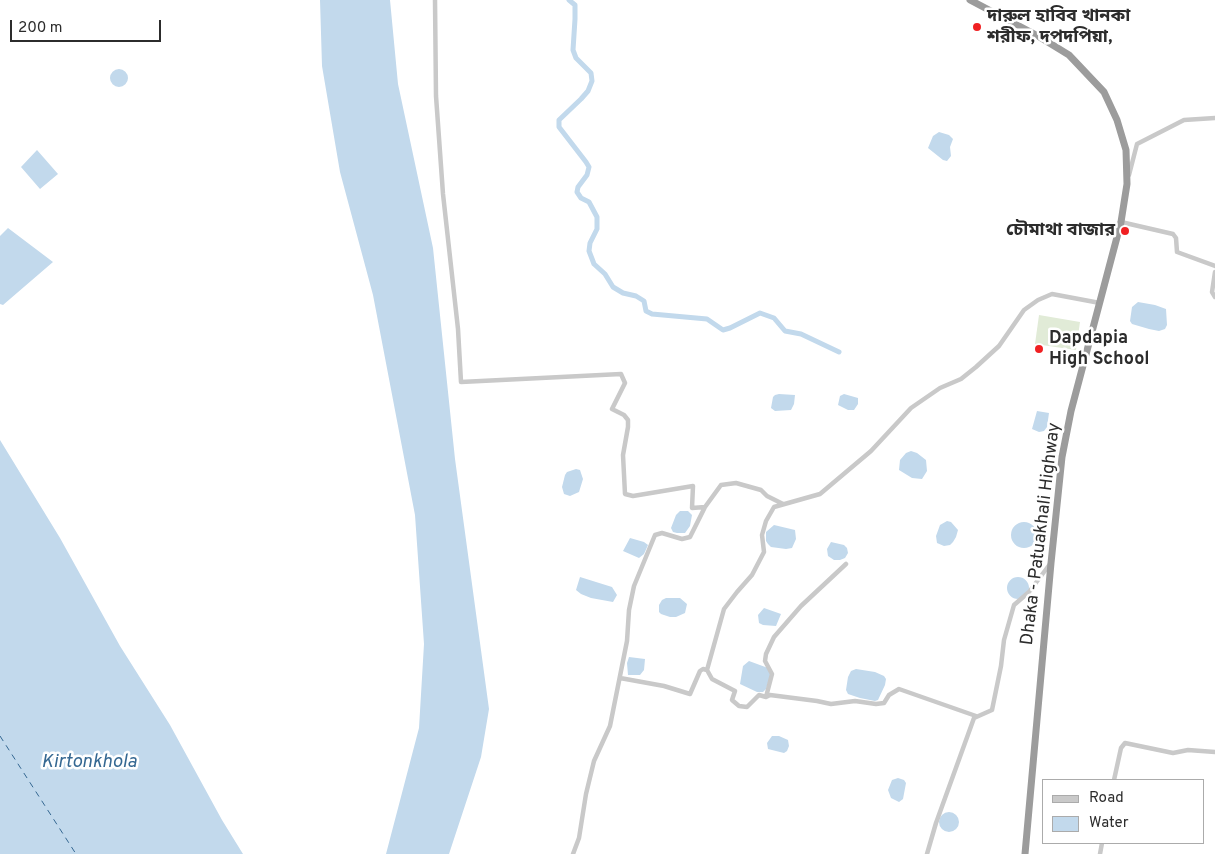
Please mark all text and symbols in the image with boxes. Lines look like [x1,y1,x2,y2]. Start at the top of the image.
place label: দারুল হাবিব খানকা শরীফ, দপদপিয়া, [987,6,1130,48]
scale bar [12,10,164,42]
text: 200 m [18,19,63,38]
marker: দারুল হাবিব খানকা শরীফ, দপদপিয়া, [971,21,983,33]
place label: চৌমাথা বাজার [1006,220,1115,242]
marker: চৌমাথা বাজার [1119,225,1131,237]
place label: Dapdapia High School [1049,328,1150,370]
marker: Dapdapia High School [1033,343,1045,355]
street label: Dhaka - Patuakhali Highway [1018,421,1066,647]
water label: Kirtonkhola [41,752,137,774]
legend [1042,779,1205,844]
text: Road [1089,789,1124,808]
text: Water [1089,814,1128,833]

